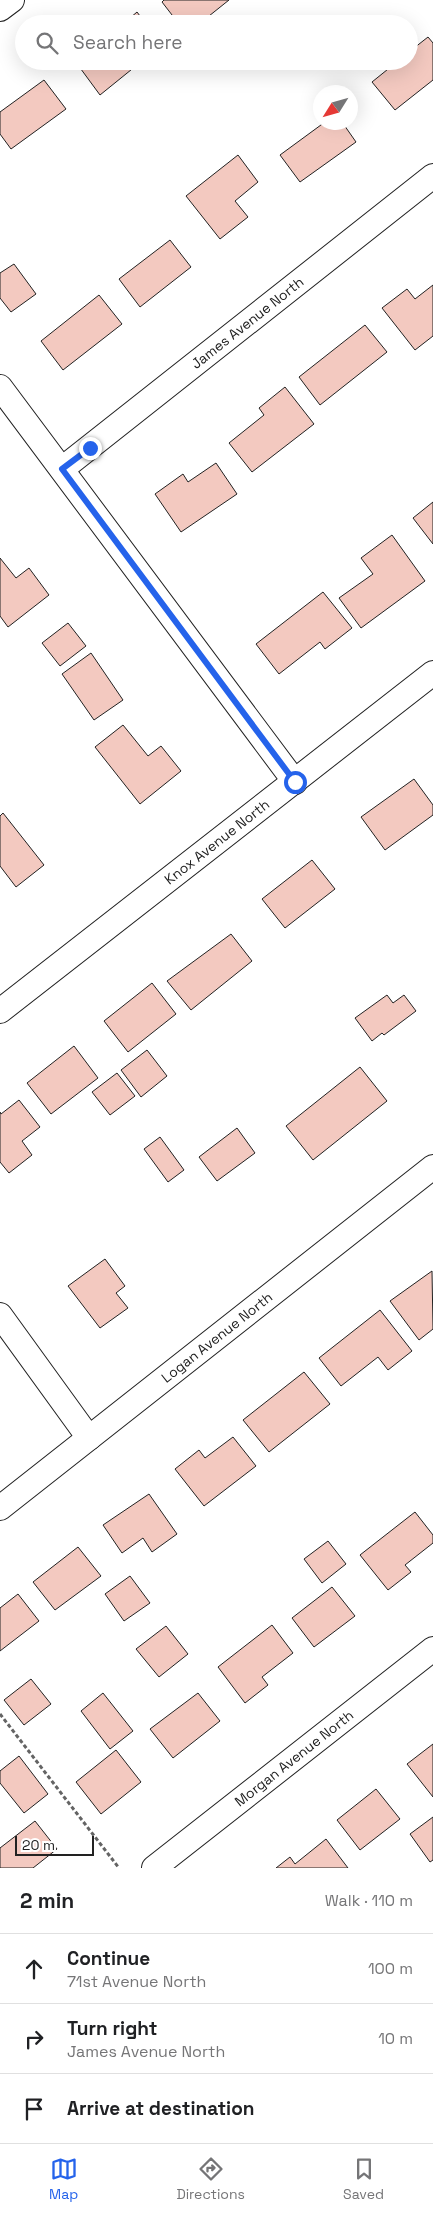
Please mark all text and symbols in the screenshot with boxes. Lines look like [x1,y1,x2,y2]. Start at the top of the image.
search box [15,15,418,70]
icon: search [33,29,61,57]
text: Search here [73,30,183,55]
north arrow [313,85,358,130]
street label: James Avenue North [187,273,307,373]
route end [79,437,102,460]
route start [284,771,307,794]
street label: Knox Avenue North [161,795,273,888]
street label: Logan Avenue North [158,1288,276,1387]
street label: Morgan Avenue North [231,1706,357,1810]
scale bar [15,1833,94,1856]
text: 20 m [22,1836,55,1854]
text: 2 min [20,1887,74,1914]
text: Walk · 110 m [325,1890,413,1911]
text: Continue [67,1946,150,1971]
icon: ahead [20,1955,48,1983]
text: 100 m [368,1958,413,1979]
text: 71st Avenue North [67,1971,206,1992]
text: Turn right [67,2016,157,2041]
icon: right [20,2025,48,2053]
text: 10 m [378,2028,413,2049]
text: James Avenue North [67,2041,225,2062]
icon: arrive [20,2095,48,2123]
text: Arrive at destination [67,2096,255,2121]
tab: Map [49,2155,78,2203]
tab: Directions [176,2155,245,2203]
tab: Saved [343,2155,384,2203]

